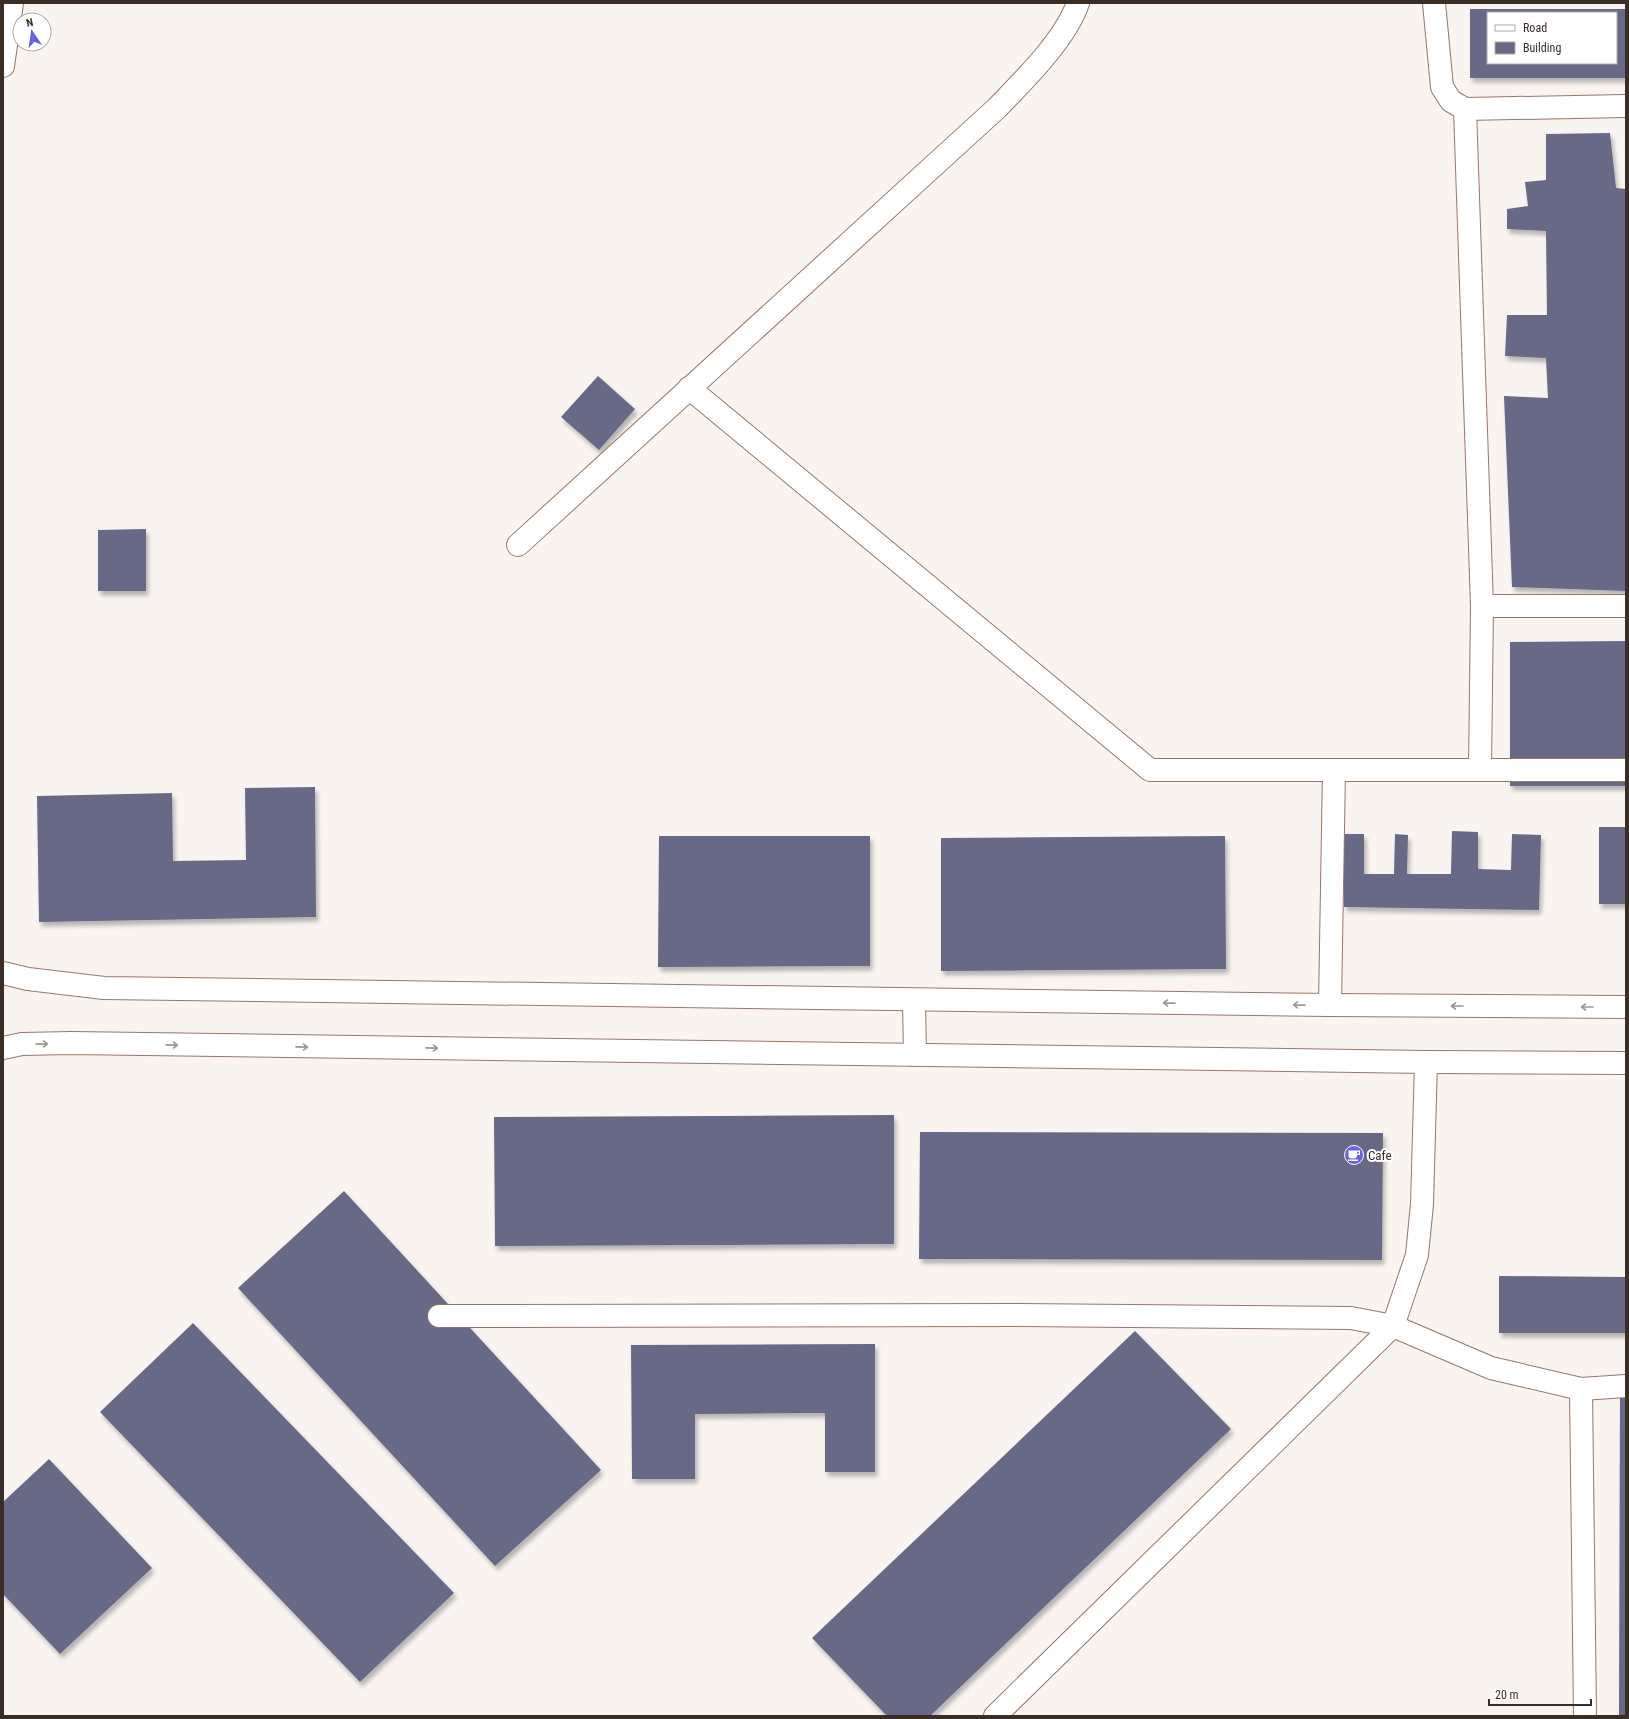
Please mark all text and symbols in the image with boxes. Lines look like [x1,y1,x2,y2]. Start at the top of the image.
north arrow [12,12,52,52]
legend [1487,12,1617,64]
text: N [25,16,35,30]
text: Road [1523,21,1547,35]
text: Building [1523,41,1561,55]
one-way arrow [1163,999,1176,1007]
one-way arrow [1293,1001,1306,1009]
one-way arrow [1451,1002,1464,1010]
one-way arrow [1581,1003,1594,1011]
one-way arrow [35,1040,48,1048]
one-way arrow [165,1041,178,1049]
one-way arrow [295,1043,308,1050]
one-way arrow [425,1044,438,1052]
cafe icon: Cafe [1343,1144,1365,1166]
place label: Cafe [1368,1148,1392,1163]
scale bar [1489,1681,1591,1707]
text: 20 m [1495,1688,1519,1702]

